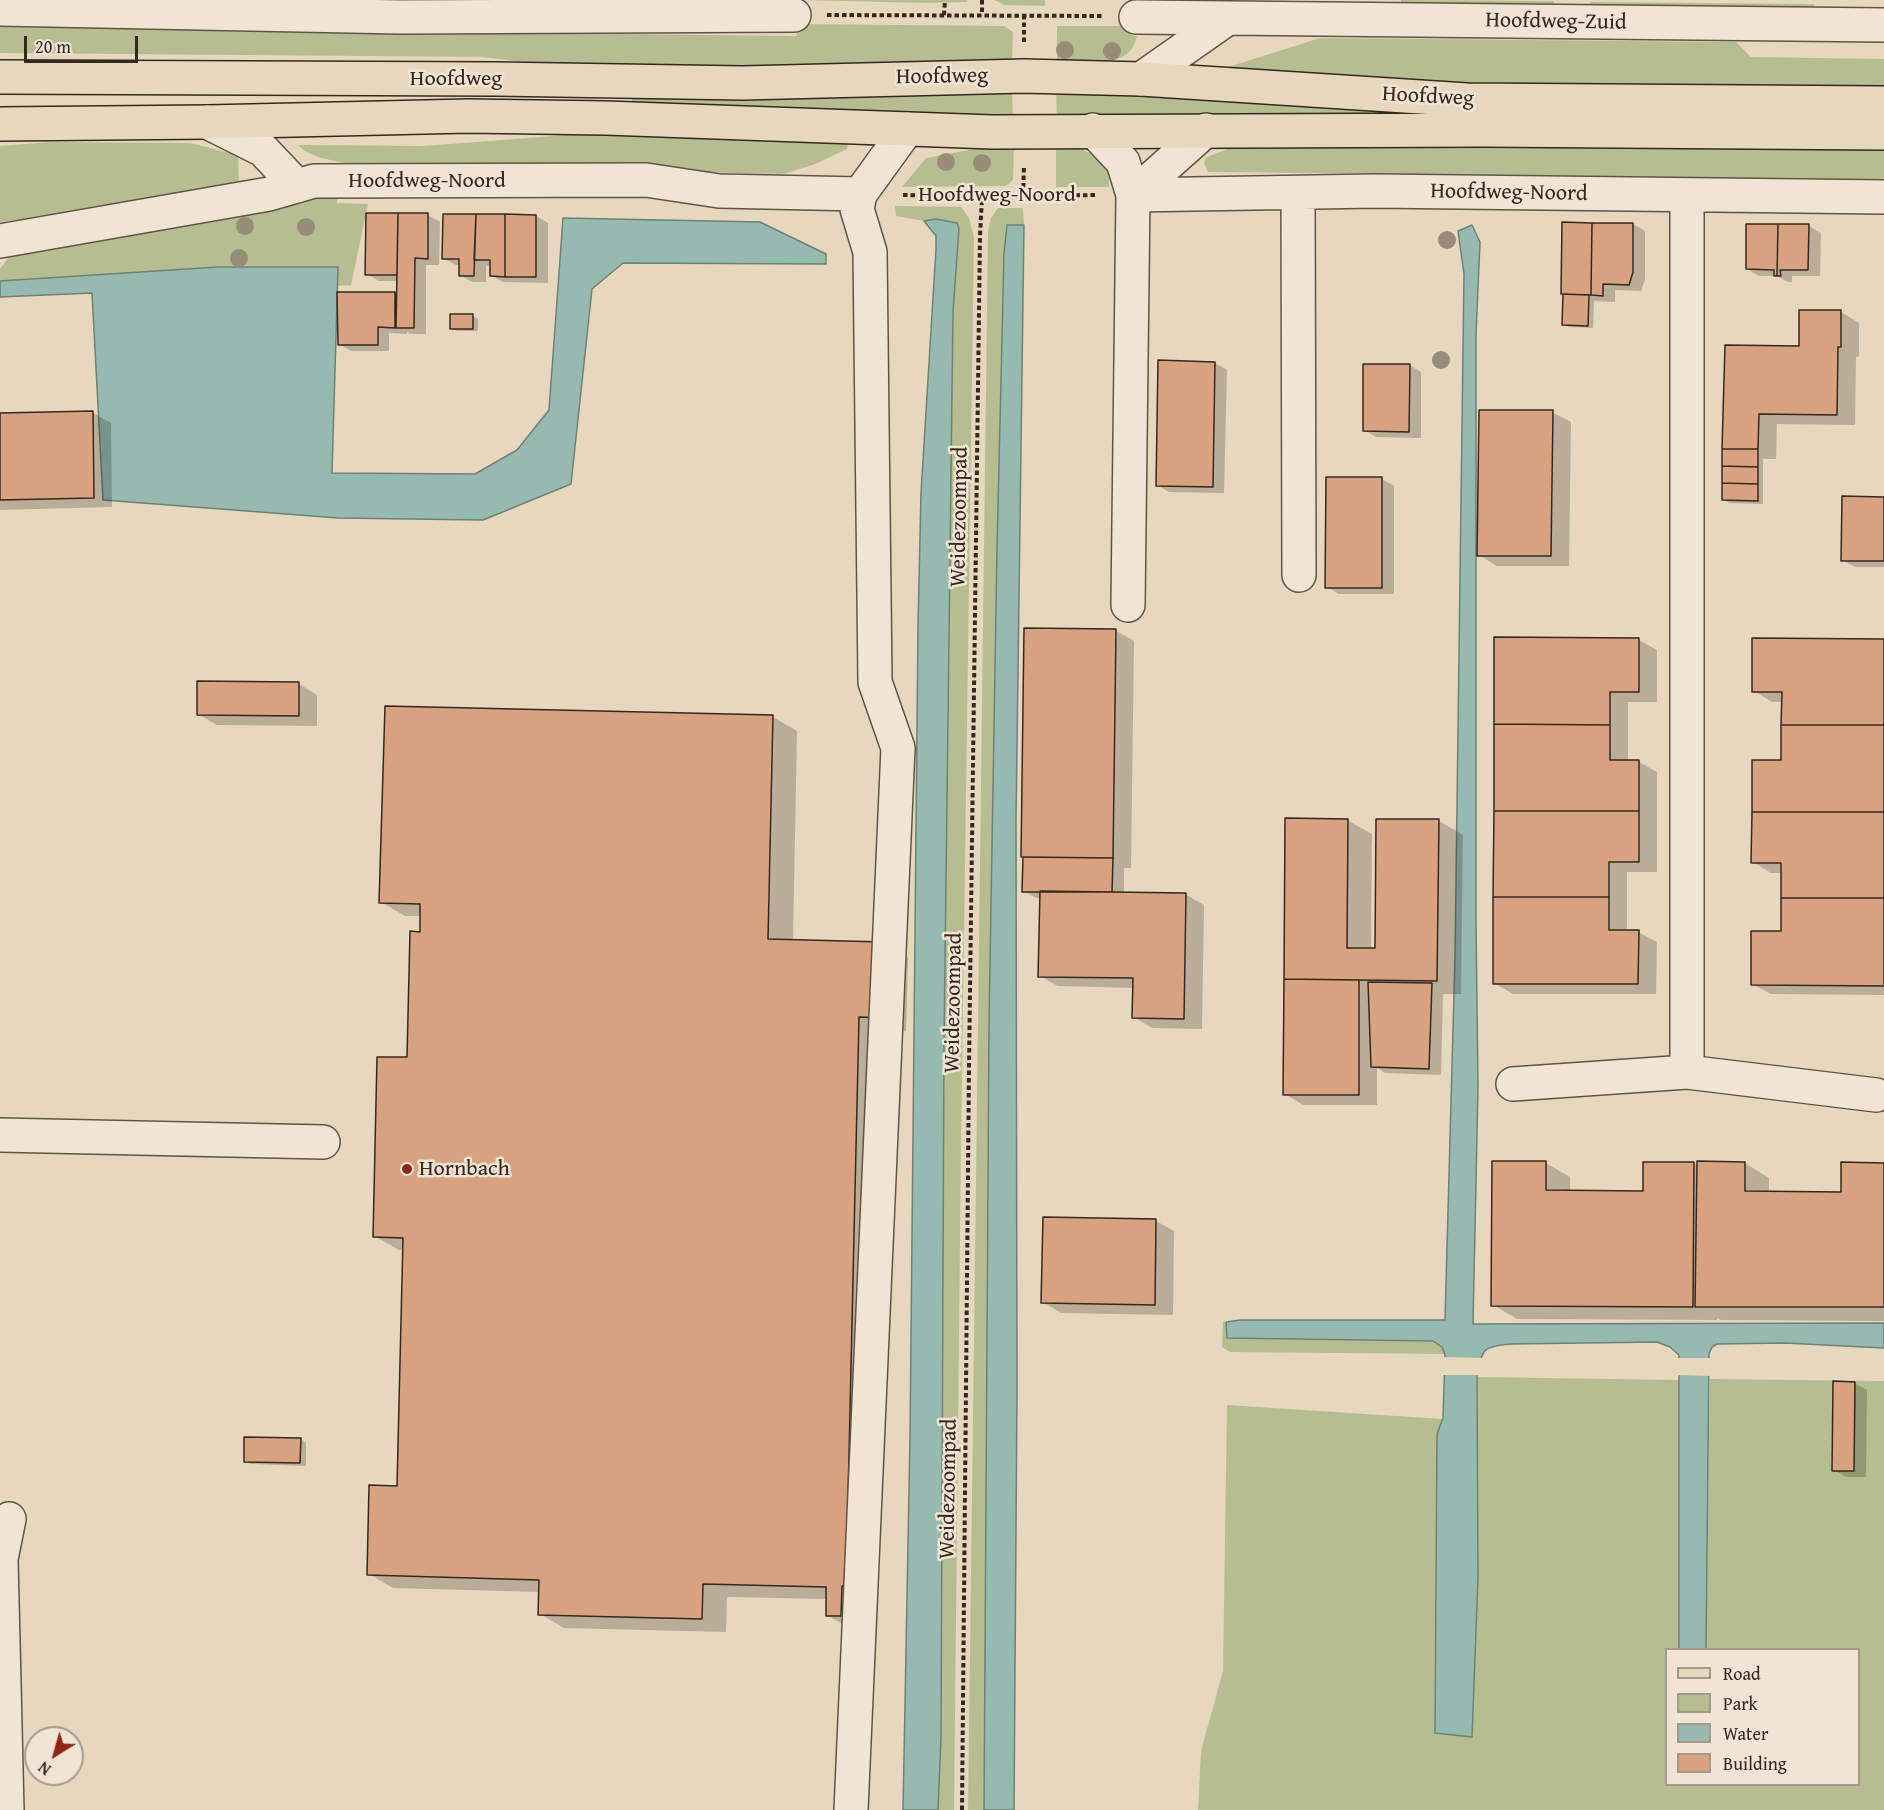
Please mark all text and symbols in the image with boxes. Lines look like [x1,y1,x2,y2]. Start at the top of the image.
street label: Hoofdweg-Zuid [1485,8,1627,36]
scale bar [27,24,141,62]
text: 20 m [35,33,71,60]
street label: Hoofdweg [896,63,988,91]
street label: Hoofdweg [410,66,502,92]
street label: Hoofdweg [1381,81,1475,113]
street label: Hoofdweg-Noord [348,168,506,194]
street label: Hoofdweg-Noord [1430,178,1588,208]
street label: Hoofdweg-Noord [918,182,1076,208]
street label: Weidezoompad [946,447,974,587]
street label: Weidezoompad [940,933,968,1073]
place label: Hornbach [419,1156,510,1182]
marker: Hornbach [400,1162,414,1176]
street label: Weidezoompad [935,1419,963,1559]
legend [1665,1648,1860,1786]
text: Road [1723,1660,1761,1687]
text: Park [1723,1690,1758,1717]
text: Water [1723,1720,1768,1747]
north arrow [24,1726,84,1786]
text: Building [1723,1750,1787,1777]
text: N [33,1756,56,1782]

